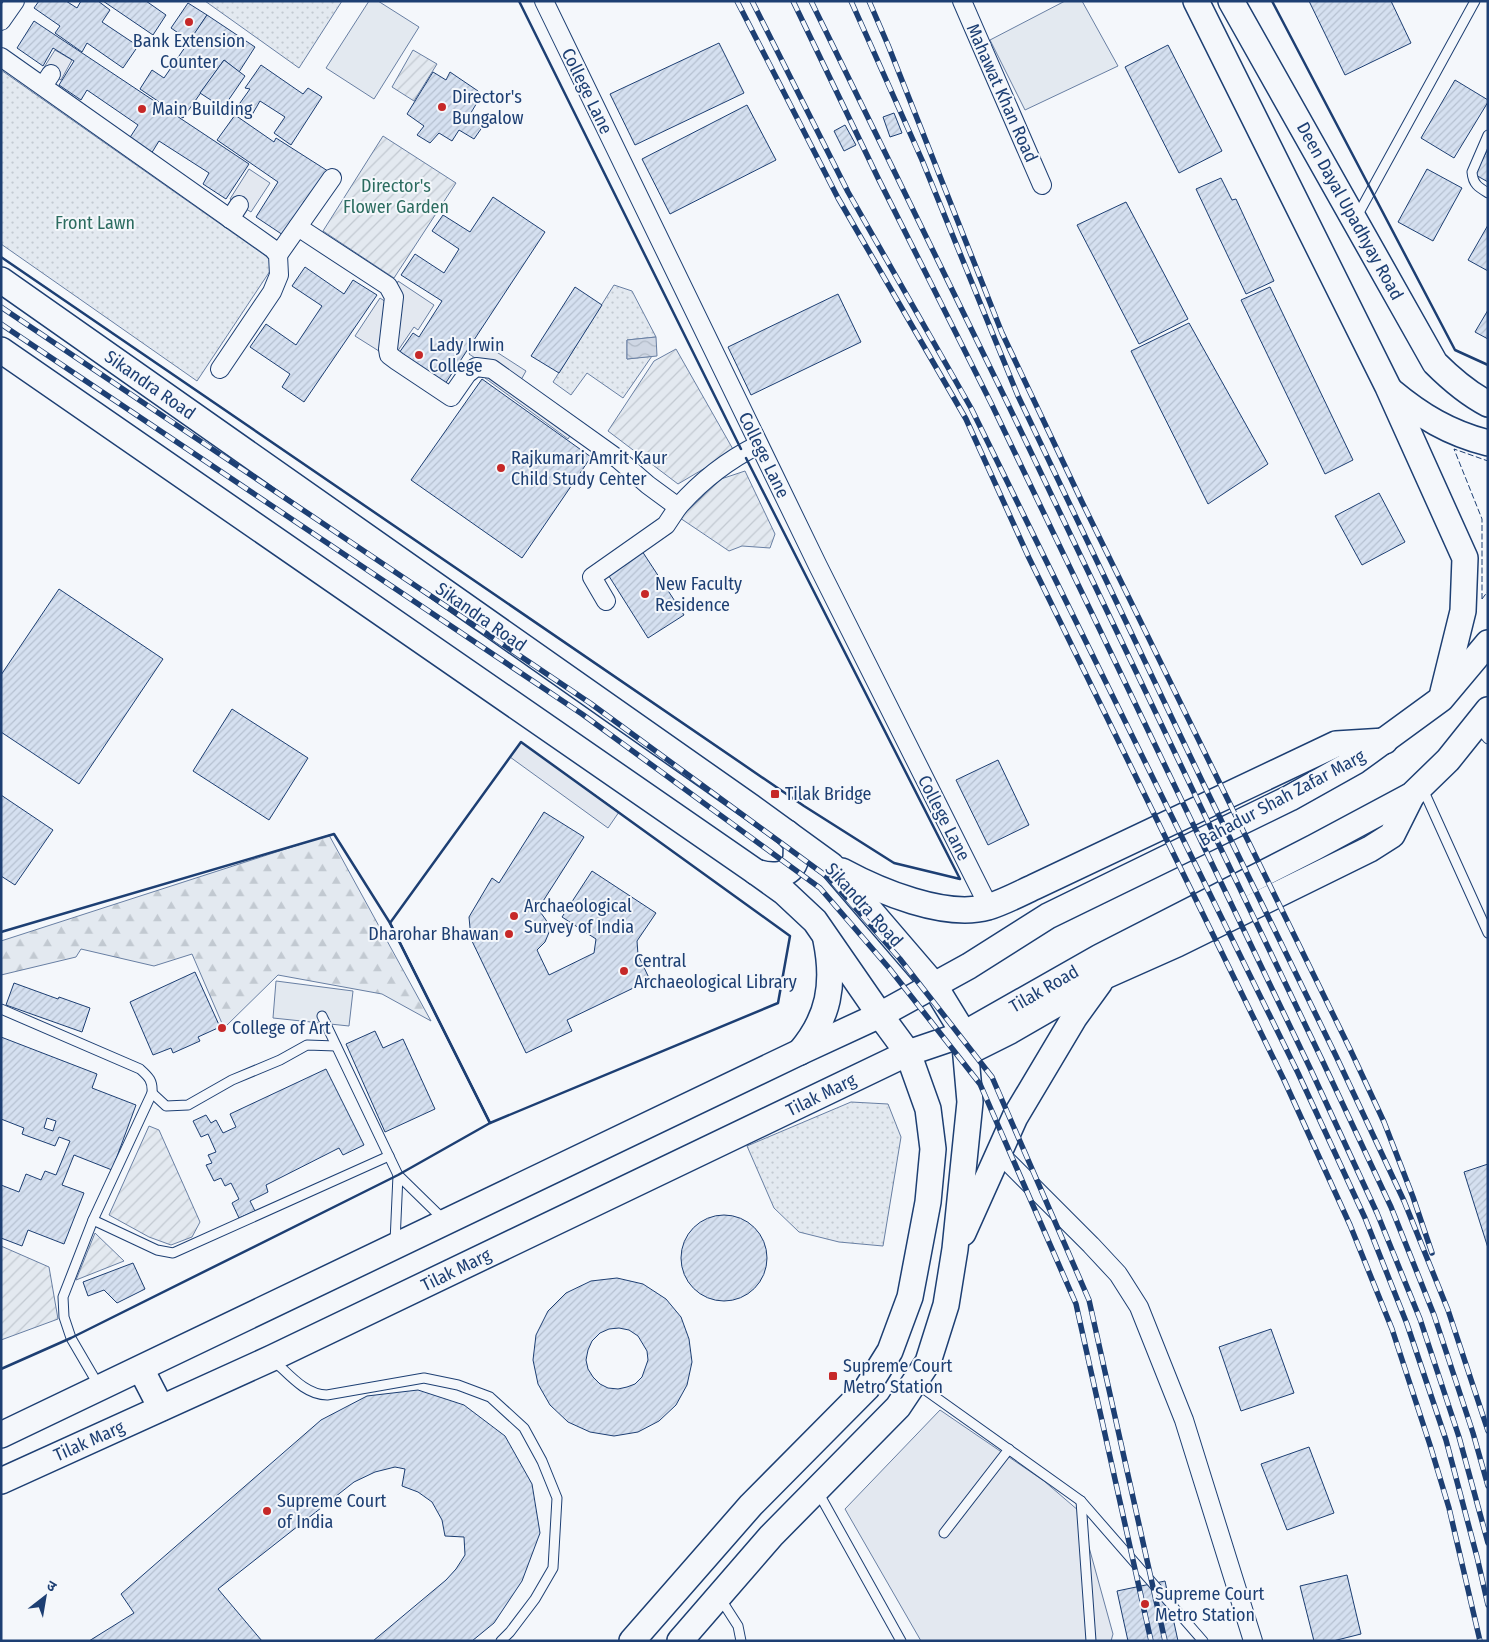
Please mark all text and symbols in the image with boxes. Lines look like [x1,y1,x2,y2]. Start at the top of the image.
marker: Bank Extension Counter [183,16,195,28]
street label: Mahawat Khan Road [962,20,1042,166]
place label: Bank Extension Counter [133,30,245,73]
street label: College Lane [557,44,617,138]
place label: Director's Bungalow [452,86,524,129]
place label: Main Building [152,98,253,120]
marker: Director's Bungalow [436,101,448,113]
marker: Main Building [136,103,148,115]
street label: Deen Dayal Upadhyay Road [1292,118,1408,304]
park label: Director's Flower Garden [343,175,449,218]
park label: Front Lawn [55,212,135,234]
place label: Lady Irwin College [429,334,504,377]
street label: Sikandra Road [100,346,200,424]
marker: Lady Irwin College [413,349,425,361]
street label: College Lane [734,408,794,502]
place label: Rajkumari Amrit Kaur Child Study Center [511,447,668,490]
marker: Rajkumari Amrit Kaur Child Study Center [495,462,507,474]
place label: New Faculty Residence [655,573,742,616]
street label: Sikandra Road [431,578,531,656]
marker: New Faculty Residence [639,588,651,600]
street label: Bahadur Shah Zafar Marg [1195,745,1369,851]
street label: College Lane [913,772,975,864]
place label: Tilak Bridge [785,783,871,805]
marker: Tilak Bridge [769,788,781,800]
street label: Sikandra Road [820,858,908,952]
place label: Archaeological Survey of India [524,895,634,938]
marker: Archaeological Survey of India [508,910,520,922]
place label: Dharohar Bhawan [368,923,499,945]
marker: Dharohar Bhawan [503,928,515,940]
place label: Central Archaeological Library [634,950,797,993]
street label: Tilak Road [1005,960,1083,1018]
marker: Central Archaeological Library [618,965,630,977]
place label: College of Art [232,1017,331,1039]
marker: College of Art [216,1022,228,1034]
street label: Tilak Marg [782,1068,860,1121]
street label: Tilak Marg [417,1243,495,1296]
place label: Supreme Court‌ Metro Station [843,1355,952,1398]
marker: Supreme Court‌ Metro Station [827,1370,839,1382]
street label: Tilak Marg [50,1415,128,1466]
place label: Supreme Court of India [277,1490,386,1533]
marker: Supreme Court of India [261,1505,273,1517]
north arrow [20,1572,70,1622]
text: उ [44,1577,60,1596]
place label: Supreme Court Metro Station [1155,1583,1264,1626]
marker: Supreme Court Metro Station [1139,1598,1151,1610]

